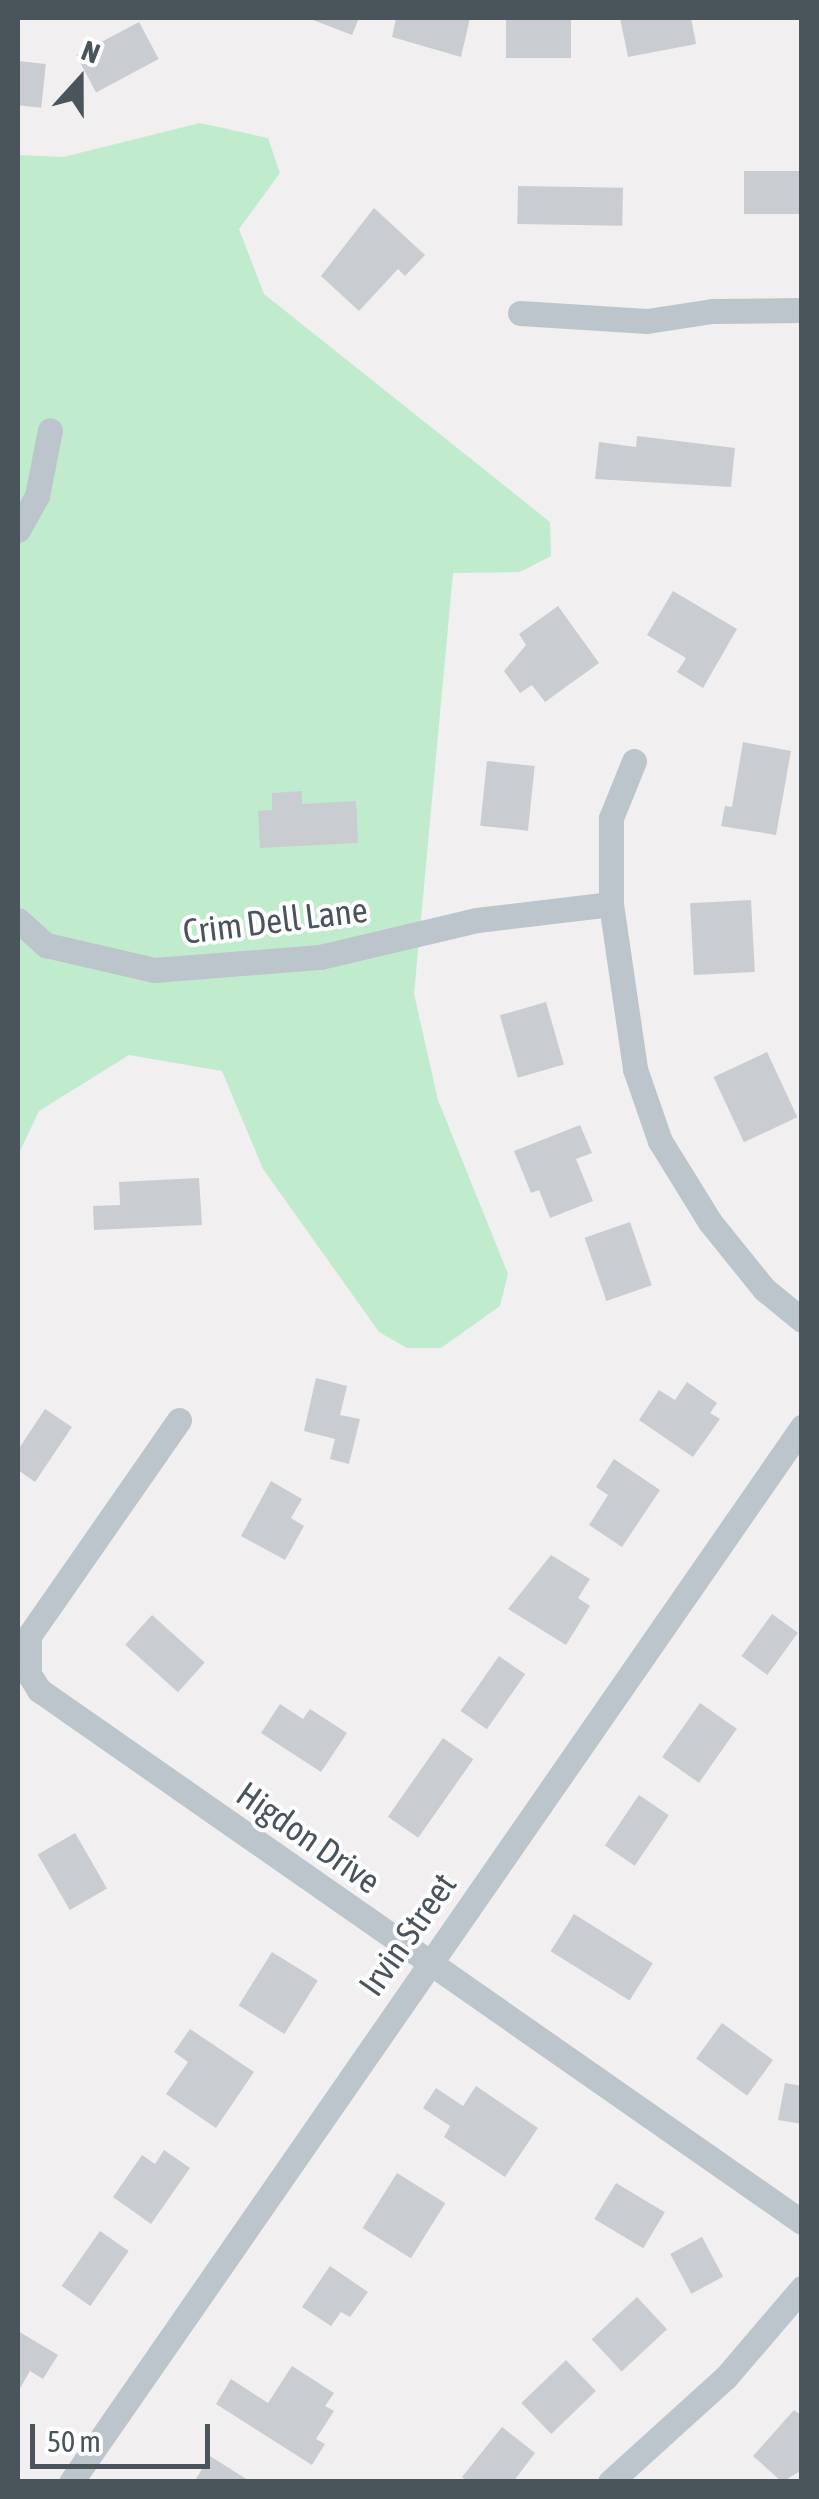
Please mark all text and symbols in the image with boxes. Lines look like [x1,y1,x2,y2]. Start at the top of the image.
north arrow [30,30,130,130]
text: N [77,34,104,70]
street label: Crim Dell Lane [180,888,370,952]
street label: Higdon Drive [229,1772,389,1902]
street label: Irvin Street [350,1864,464,2004]
scale bar [35,2404,215,2466]
text: 50 m [47,2424,101,2458]

